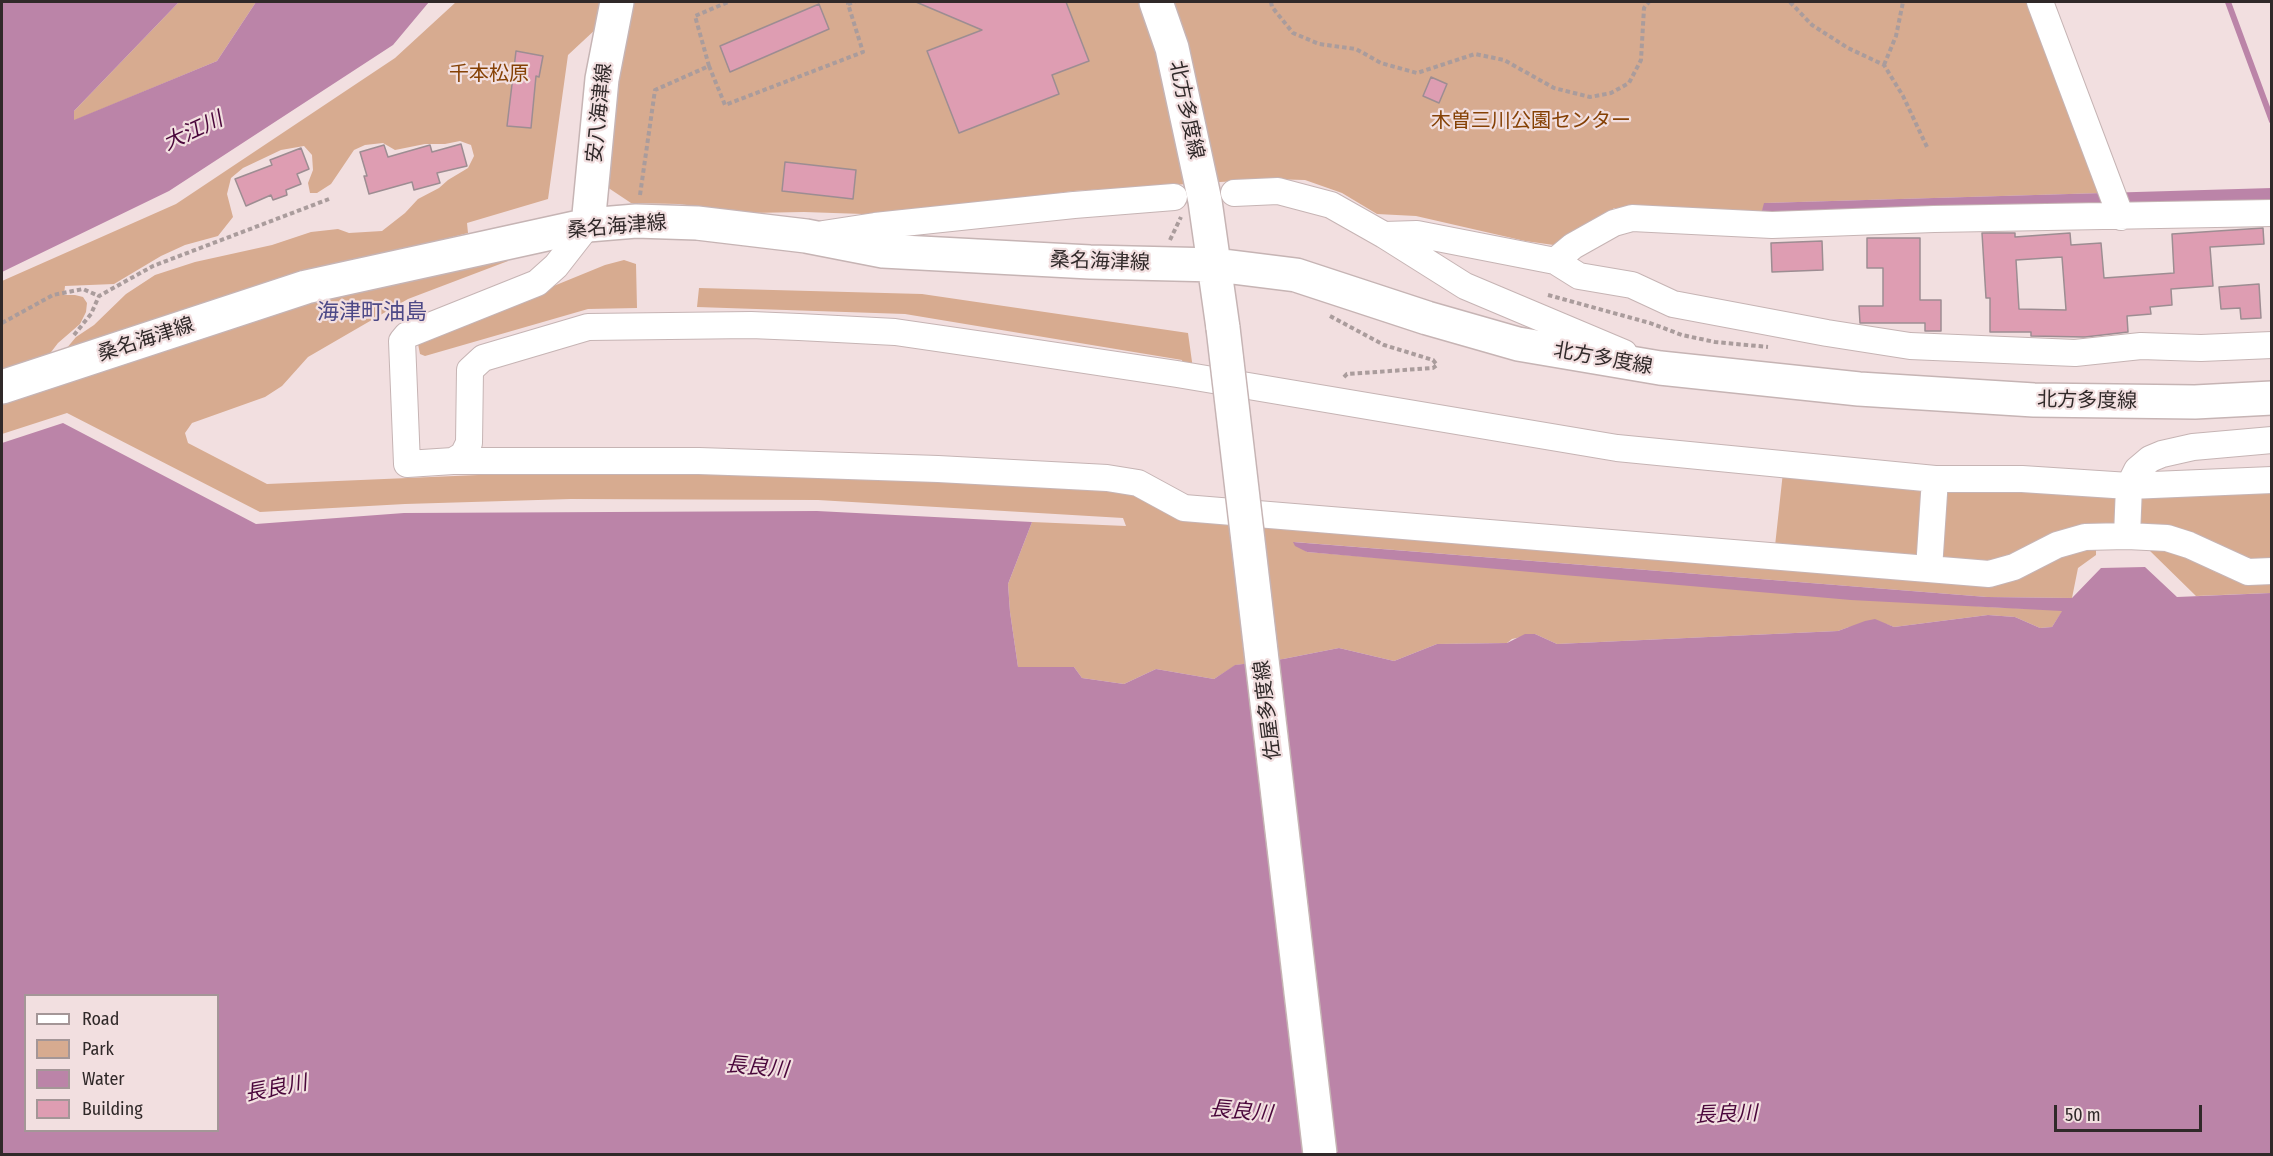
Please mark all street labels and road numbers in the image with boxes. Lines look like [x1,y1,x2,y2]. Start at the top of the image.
street label: 北方多度線 [1164,59,1208,161]
street label: 安八海津線 [583,62,617,164]
street label: 桑名海津線 [566,211,668,243]
street label: 桑名海津線 [1050,248,1150,276]
street label: 桑名海津線 [95,313,197,367]
street label: 北方多度線 [1552,338,1654,380]
street label: 北方多度線 [2037,388,2137,414]
street label: 佐屋多度線 [1250,659,1286,761]

